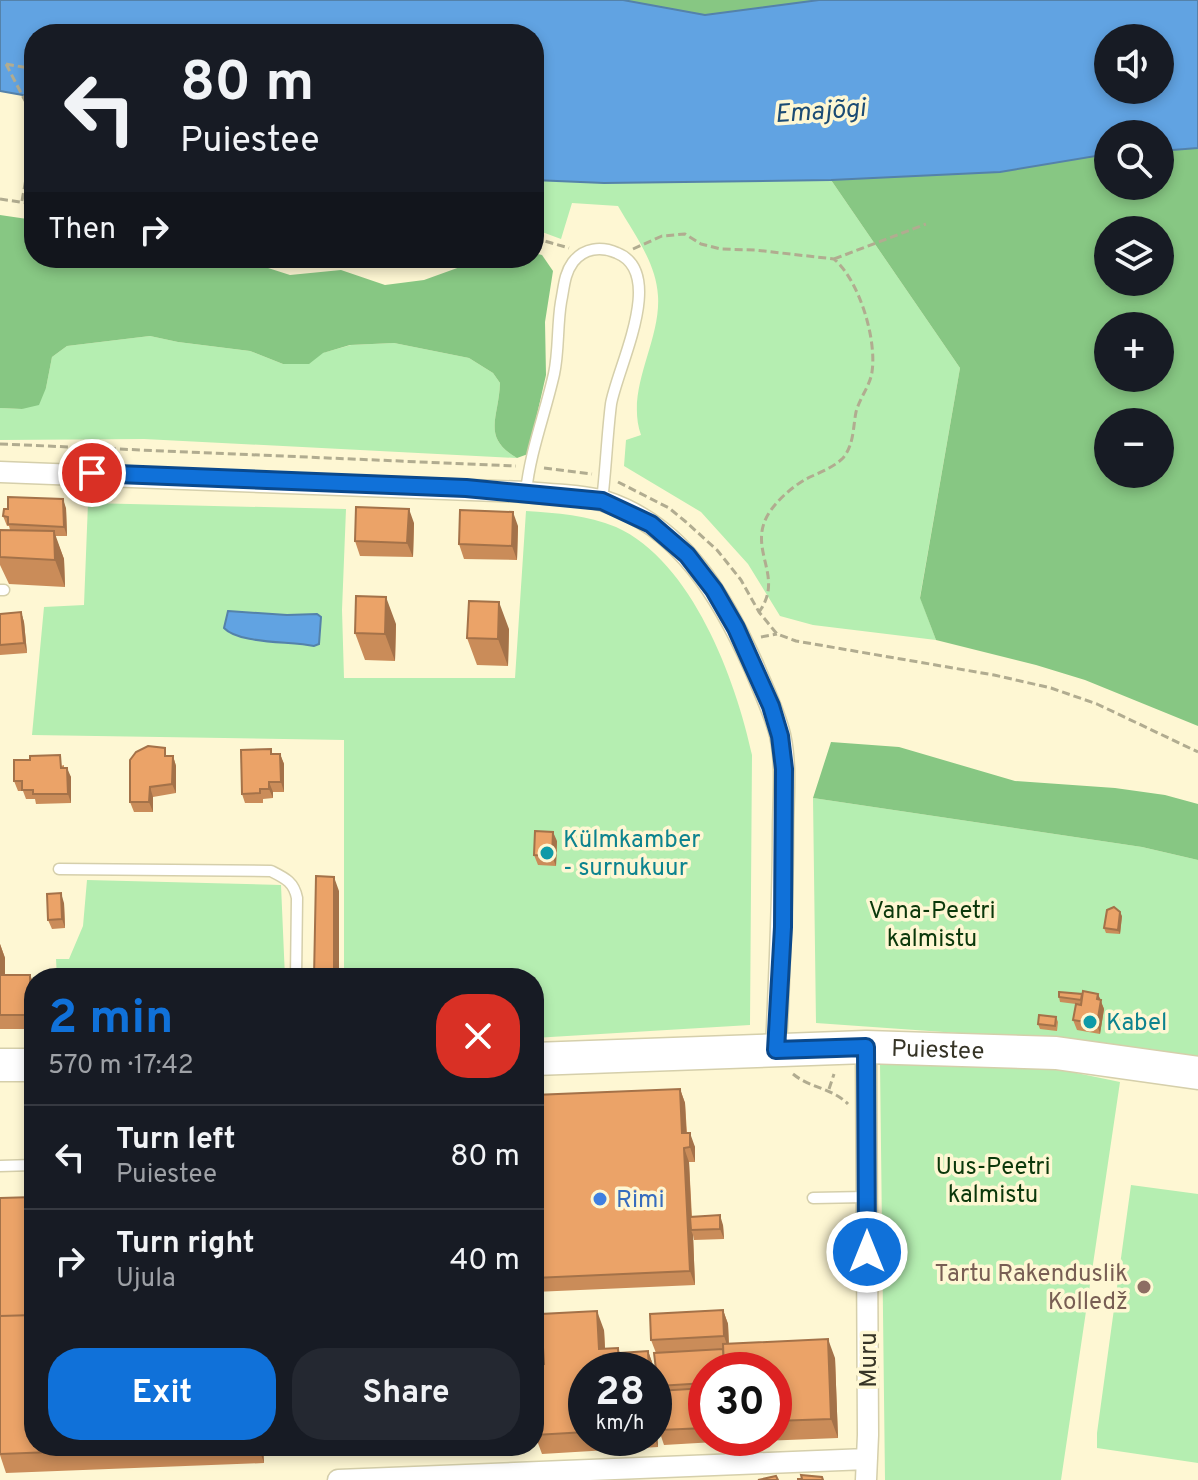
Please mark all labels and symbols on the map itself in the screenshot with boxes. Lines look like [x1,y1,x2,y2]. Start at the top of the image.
water label: Emajõgi [774,93,868,132]
pin [58,439,126,507]
place label: Külmkamber - surnukuur [563,826,701,884]
marker: Külmkamber - surnukuur [538,844,556,862]
park label: Vana-Peetri kalmistu [868,897,996,955]
place label: Kabel [1106,1009,1167,1039]
marker: Kabel [1081,1013,1099,1031]
street label: Puiestee [891,1035,985,1068]
park label: Uus-Peetri kalmistu [935,1153,1051,1211]
place label: Rimi [616,1186,664,1216]
marker: Rimi [591,1190,609,1208]
position arrow [825,1210,909,1294]
place label: Tartu Rakenduslik Kolledž [935,1260,1128,1318]
marker: Tartu Rakenduslik Kolledž [1135,1278,1153,1296]
street label: Muru [855,1332,885,1388]
speed limit sign: 30 [688,1352,792,1456]

